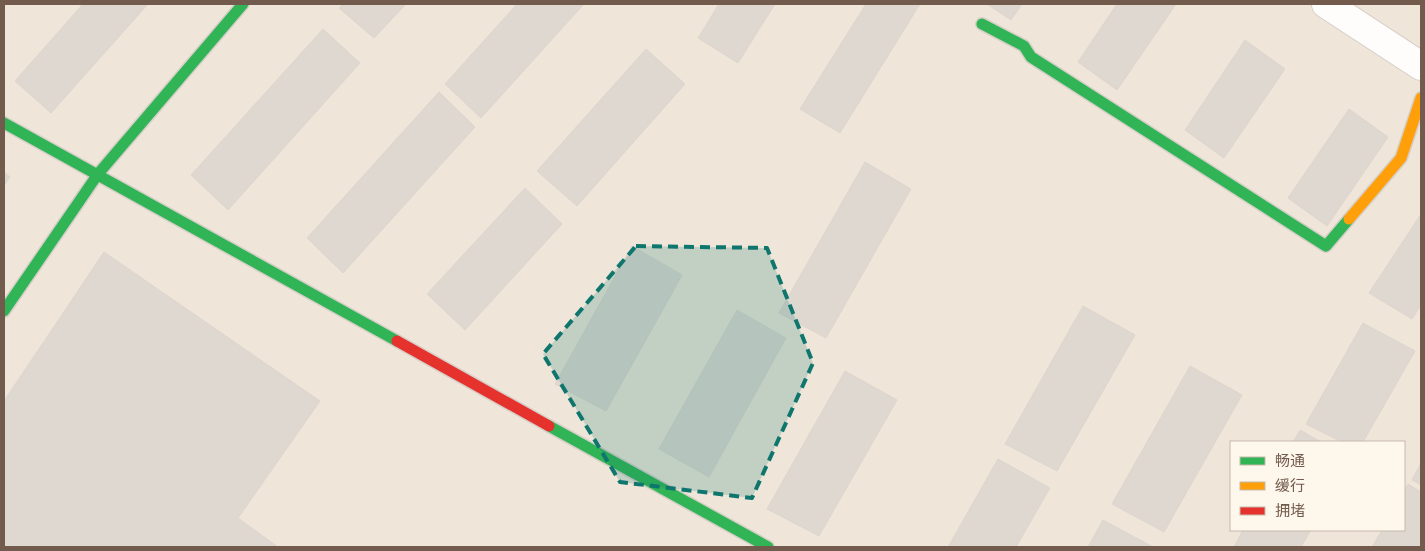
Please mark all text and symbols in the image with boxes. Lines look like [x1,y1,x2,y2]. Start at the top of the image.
legend [1230,441,1405,531]
text: 畅通 [1275,452,1305,470]
text: 缓行 [1275,477,1305,495]
text: 拥堵 [1275,502,1305,520]

